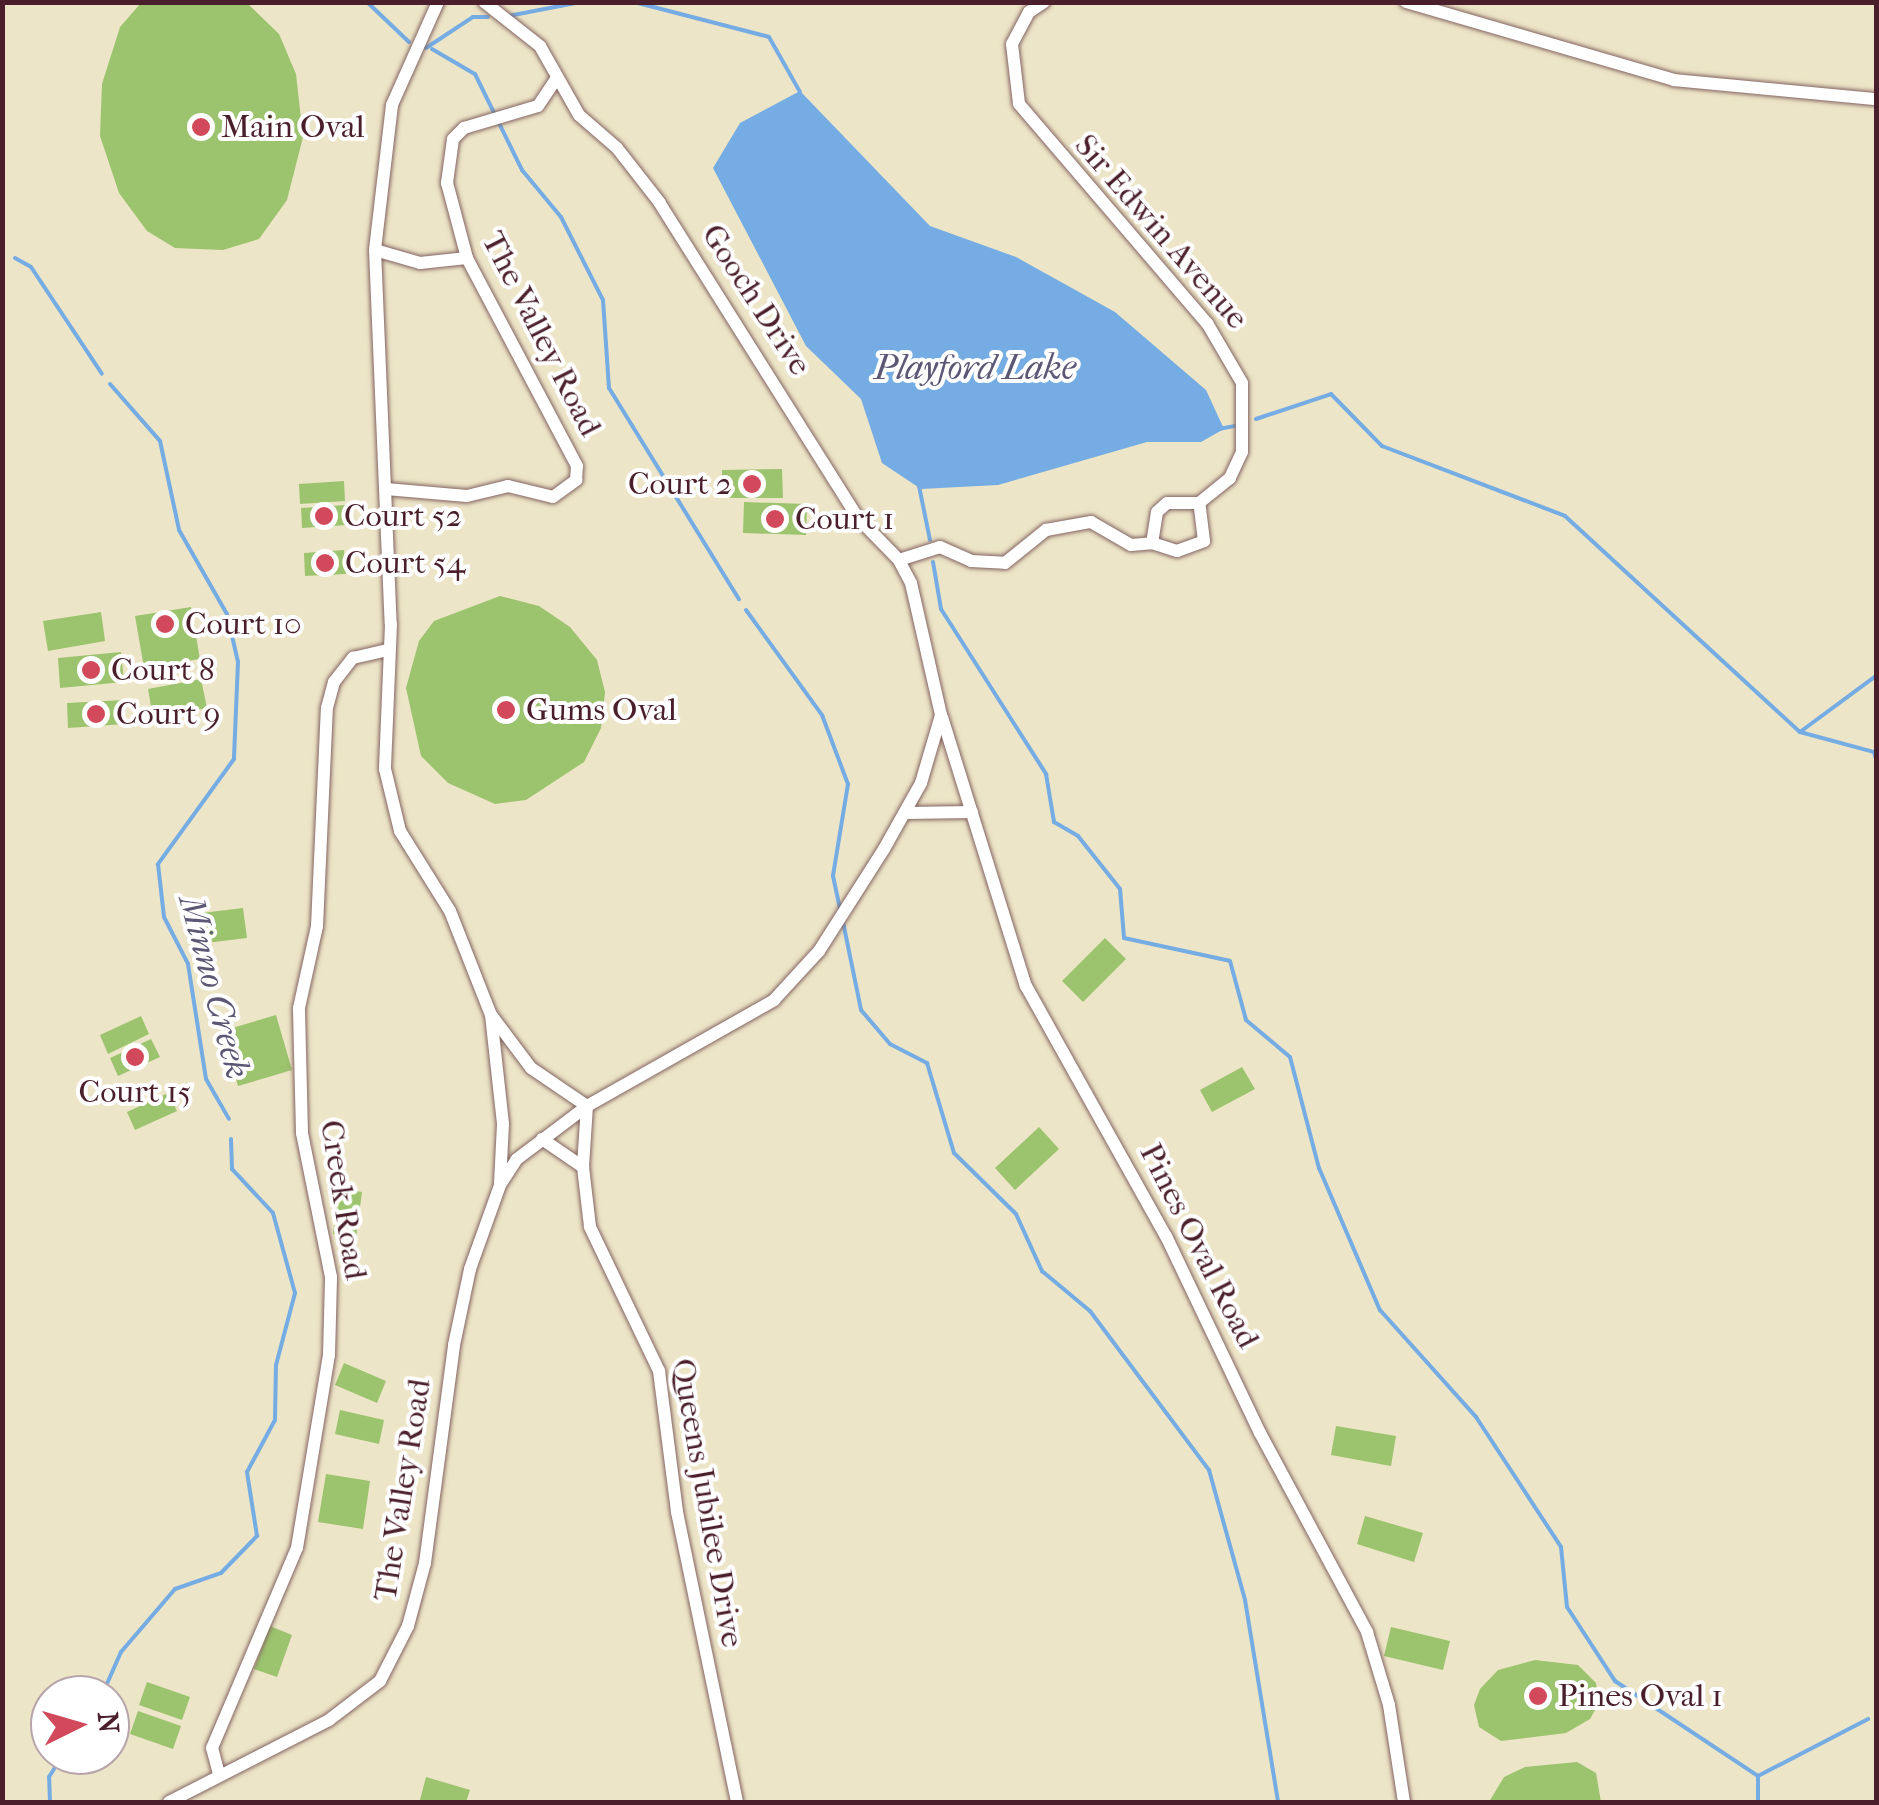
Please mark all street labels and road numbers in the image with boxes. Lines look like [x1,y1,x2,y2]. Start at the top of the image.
street label: Sir Edwin Avenue [1066,127,1256,337]
street label: Gooch Drive [693,217,819,383]
street label: The Valley Road [473,225,609,443]
street label: Creek Road [311,1118,375,1282]
street label: Pines Oval Road [1131,1137,1267,1355]
street label: Queens Jubilee Drive [663,1356,751,1650]
street label: The Valley Road [366,1376,440,1604]

